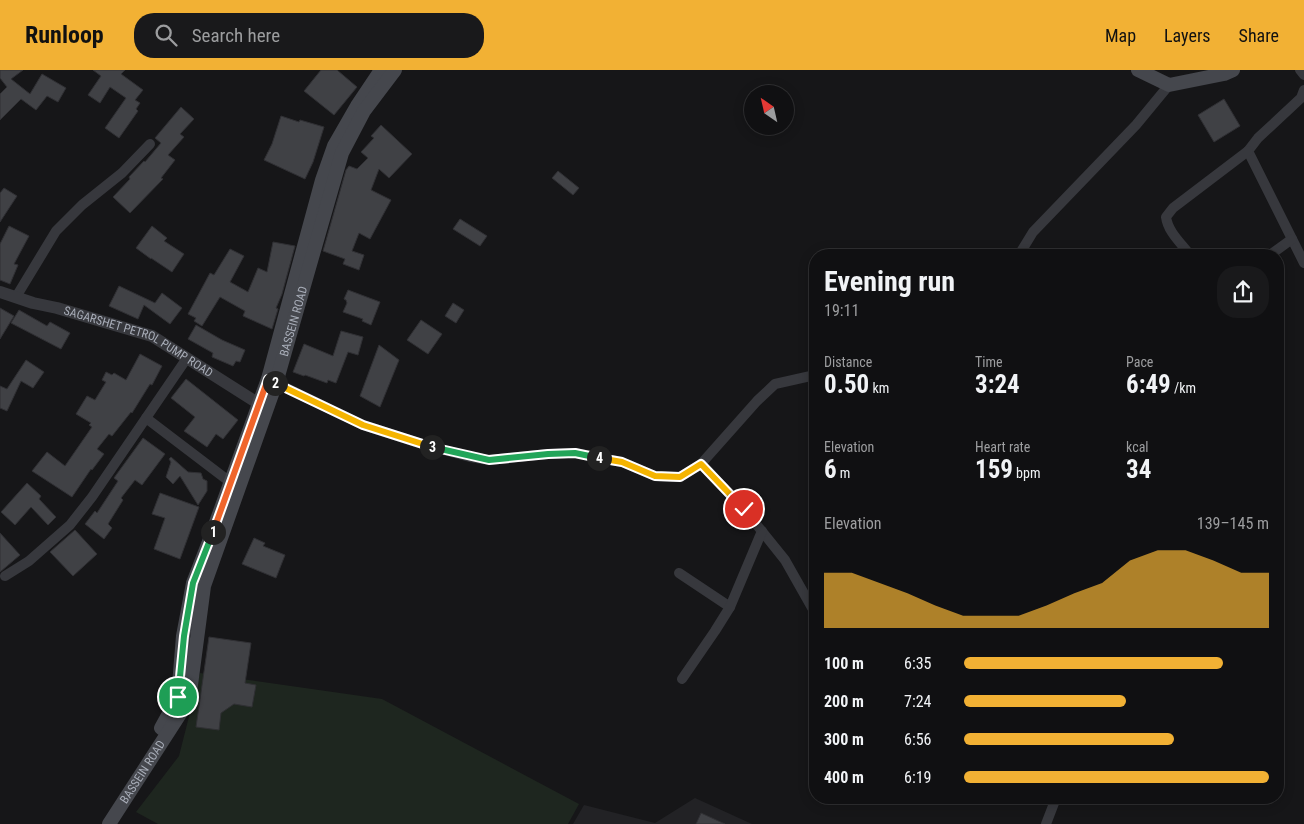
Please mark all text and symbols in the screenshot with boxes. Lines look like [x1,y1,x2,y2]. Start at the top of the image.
search box [134,13,484,58]
text: Runloop [25,21,104,49]
icon: search [152,21,180,49]
text: Search here [192,24,280,47]
text: Map [1105,25,1136,46]
text: Layers [1164,25,1211,46]
text: Share [1239,25,1279,46]
north arrow [744,85,794,135]
map controls [744,85,794,135]
text: Evening run [824,265,955,298]
button: share [1217,266,1269,318]
street label: BASSEIN ROAD [277,285,310,358]
text: 19:11 [824,301,859,320]
street label: SAGARSHET PETROL PUMP ROAD [62,303,216,380]
text: Distance [824,354,872,370]
text: Time [975,354,1003,370]
text: Pace [1126,354,1153,370]
pin: 2 [262,370,288,396]
text: 0.50 [824,370,869,399]
text: 3:24 [975,370,1020,399]
text: 6:49 [1126,370,1171,399]
text: 2 [272,375,279,391]
text: km [869,380,889,396]
text: /km [1171,380,1196,396]
pin: 3 [420,434,444,460]
text: 3 [429,439,436,455]
text: Elevation [824,439,874,455]
text: Heart rate [975,439,1030,455]
text: kcal [1126,439,1149,455]
pin: 4 [586,446,612,470]
text: 4 [596,450,603,466]
text: 6 [824,455,837,484]
text: 159 [975,455,1013,484]
text: 34 [1126,455,1151,484]
text: m [837,465,850,481]
text: bpm [1013,465,1040,481]
pin [723,488,765,530]
icon: check [730,495,758,523]
text: Elevation [824,514,882,533]
text: 139–145 m [1197,514,1269,533]
pin: 1 [200,520,226,544]
text: 1 [210,524,217,540]
text: 100 m [824,654,864,673]
text: 6:35 [904,654,931,673]
pin [157,676,199,718]
icon: arrive [164,683,192,711]
text: 200 m [824,692,864,711]
text: 7:24 [904,692,931,711]
text: 300 m [824,730,864,749]
text: 6:56 [904,730,931,749]
street label: BASSEIN ROAD [117,738,168,806]
text: 400 m [824,768,864,787]
text: 6:19 [904,768,931,787]

